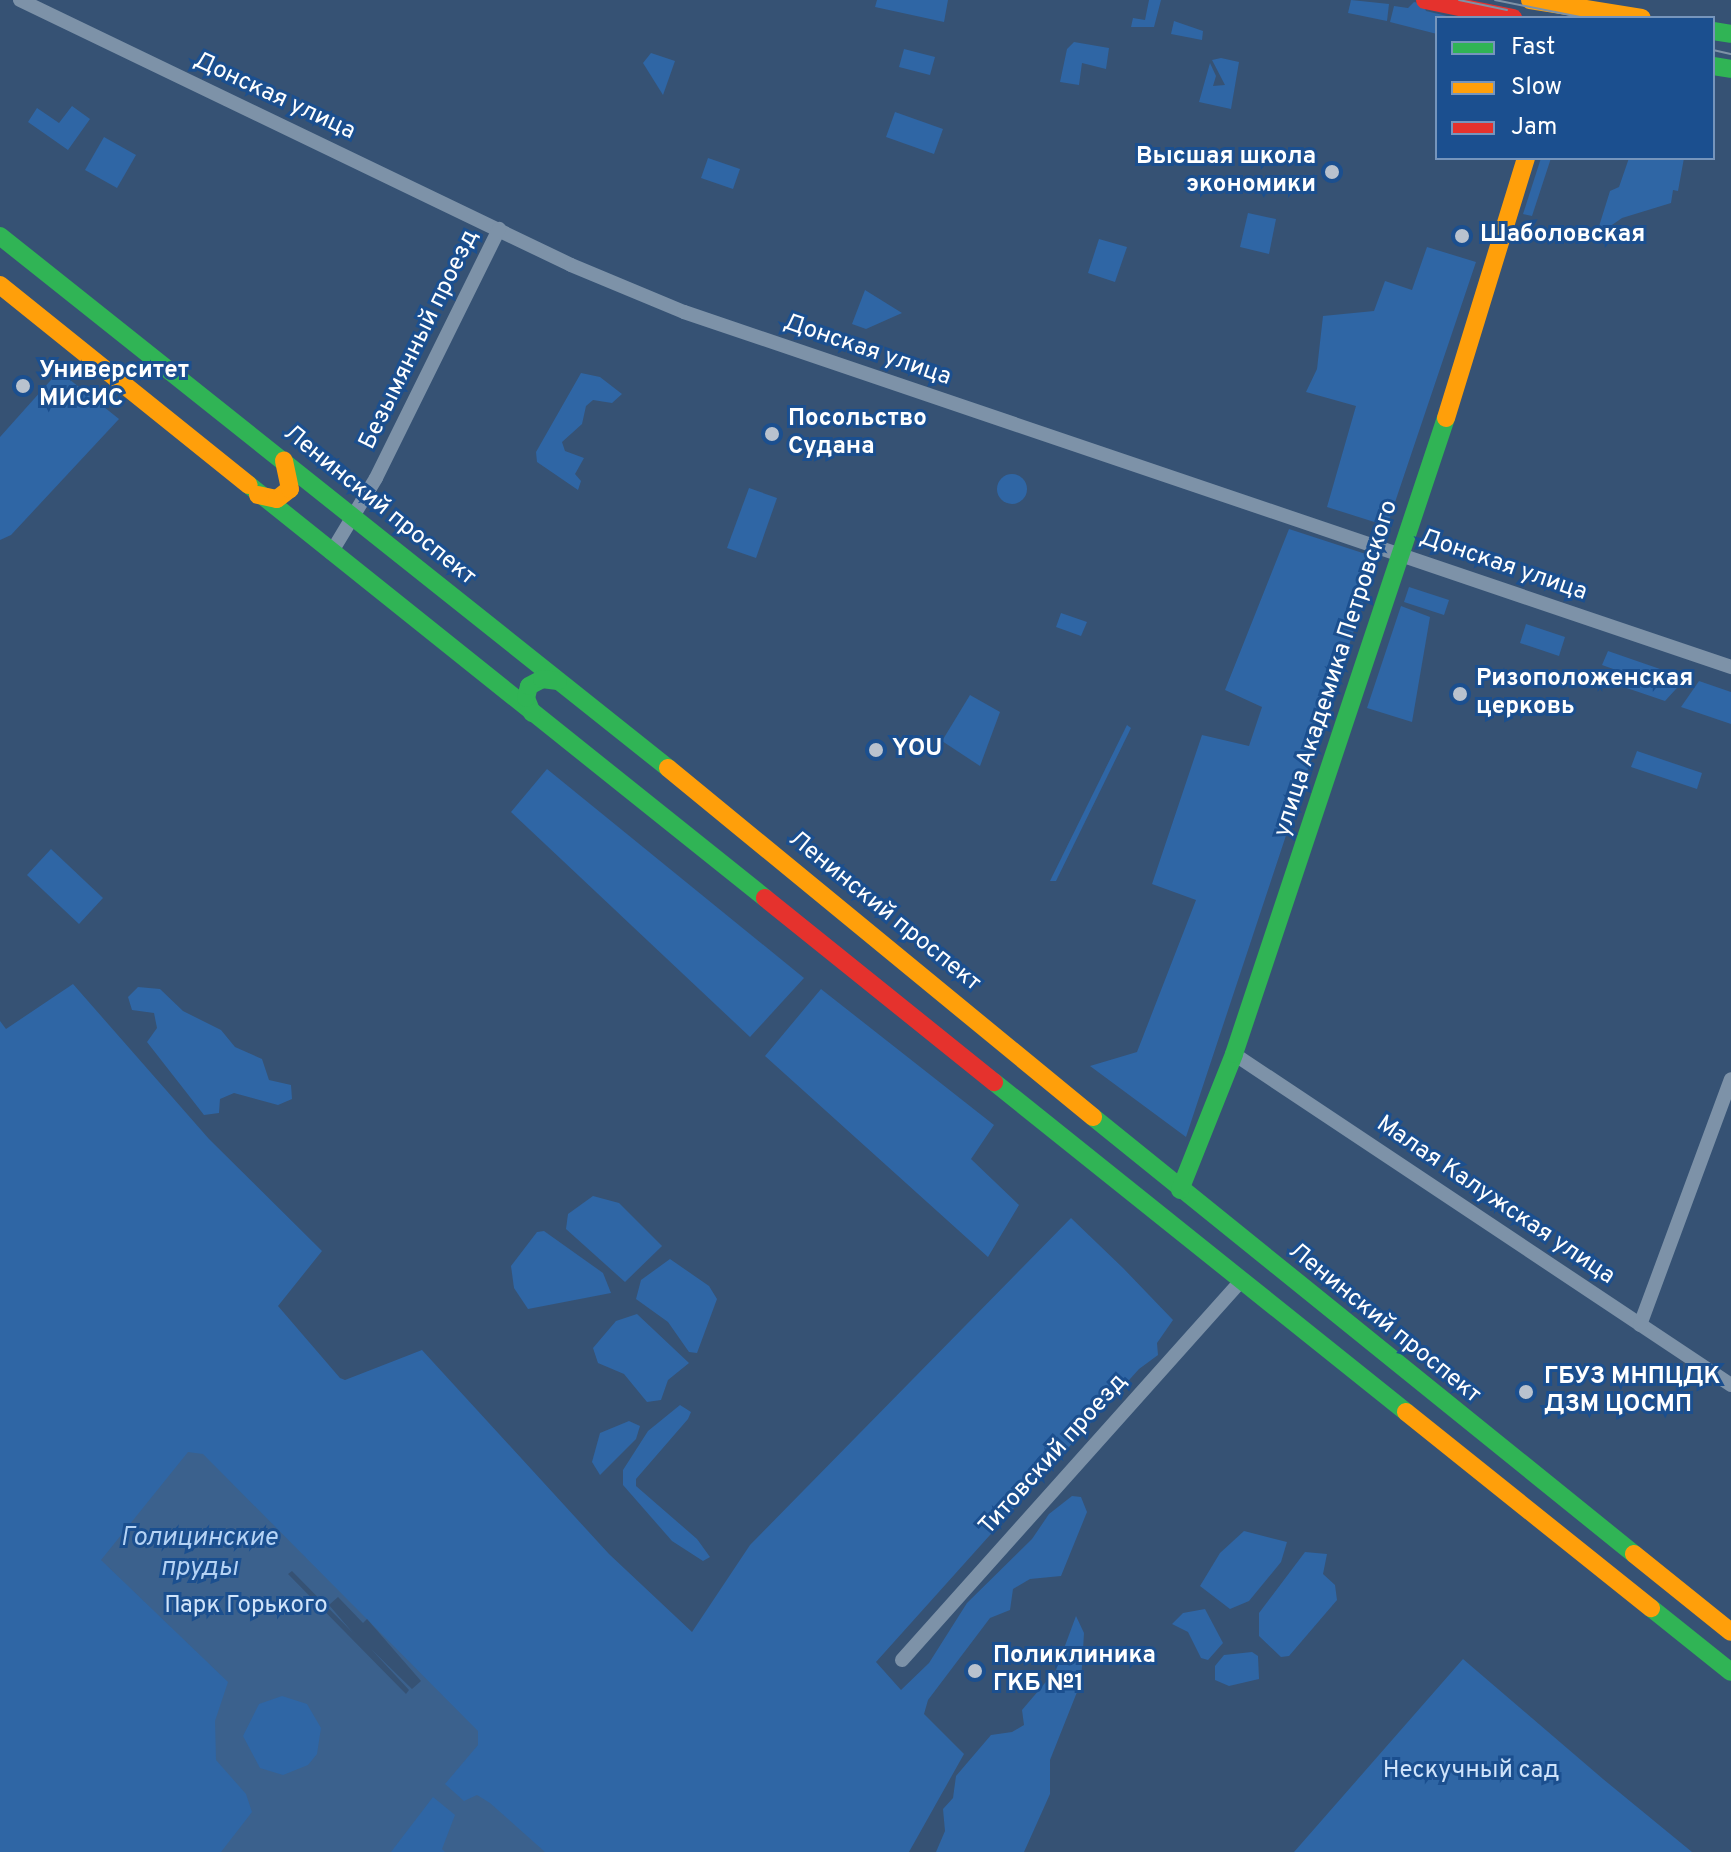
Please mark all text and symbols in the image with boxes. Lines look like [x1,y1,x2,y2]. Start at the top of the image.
legend [1435,16,1715,160]
text: Fast [1511,33,1555,63]
street label: Донская улица [189,47,359,147]
text: Slow [1511,73,1562,103]
text: Jam [1511,113,1557,143]
place label: Высшая школа экономики [1136,144,1316,200]
marker: Высшая школа экономики [1323,163,1341,181]
place label: Шаболовская [1480,222,1645,250]
street label: Безымянный проезд [354,225,486,455]
marker: Шаболовская [1451,225,1473,247]
street label: Донская улица [780,309,954,393]
place label: Университет МИСИС [39,358,189,414]
marker: Университет МИСИС [14,377,32,395]
place label: Посольство Судана [788,406,927,462]
street label: Ленинский проспект [277,419,481,593]
marker: Посольство Судана [763,425,781,443]
street label: улица Академика Петровского [1269,497,1405,841]
street label: Донская улица [1416,524,1590,608]
place label: Ризоположенская церковь [1476,666,1693,722]
marker: Ризоположенская церковь [1451,685,1469,703]
place label: YOU [892,736,942,764]
marker: YOU [867,741,885,759]
street label: Ленинский проспект [782,825,986,999]
street label: Малая Калужская улица [1370,1110,1620,1292]
street label: Ленинский проспект [1282,1237,1486,1411]
place label: ГБУЗ МНПЦДК ДЗМ ЦОСМП [1544,1364,1721,1420]
street label: Титовский проезд [974,1368,1134,1542]
marker: ГБУЗ МНПЦДК ДЗМ ЦОСМП [1515,1381,1537,1403]
water label: Голицинские пруды [121,1523,277,1584]
park label: Парк Горького [164,1593,328,1621]
place label: Поликлиника ГКБ №1 [993,1643,1156,1699]
marker: Поликлиника ГКБ №1 [964,1660,986,1682]
park label: Нескучный сад [1383,1758,1559,1786]

